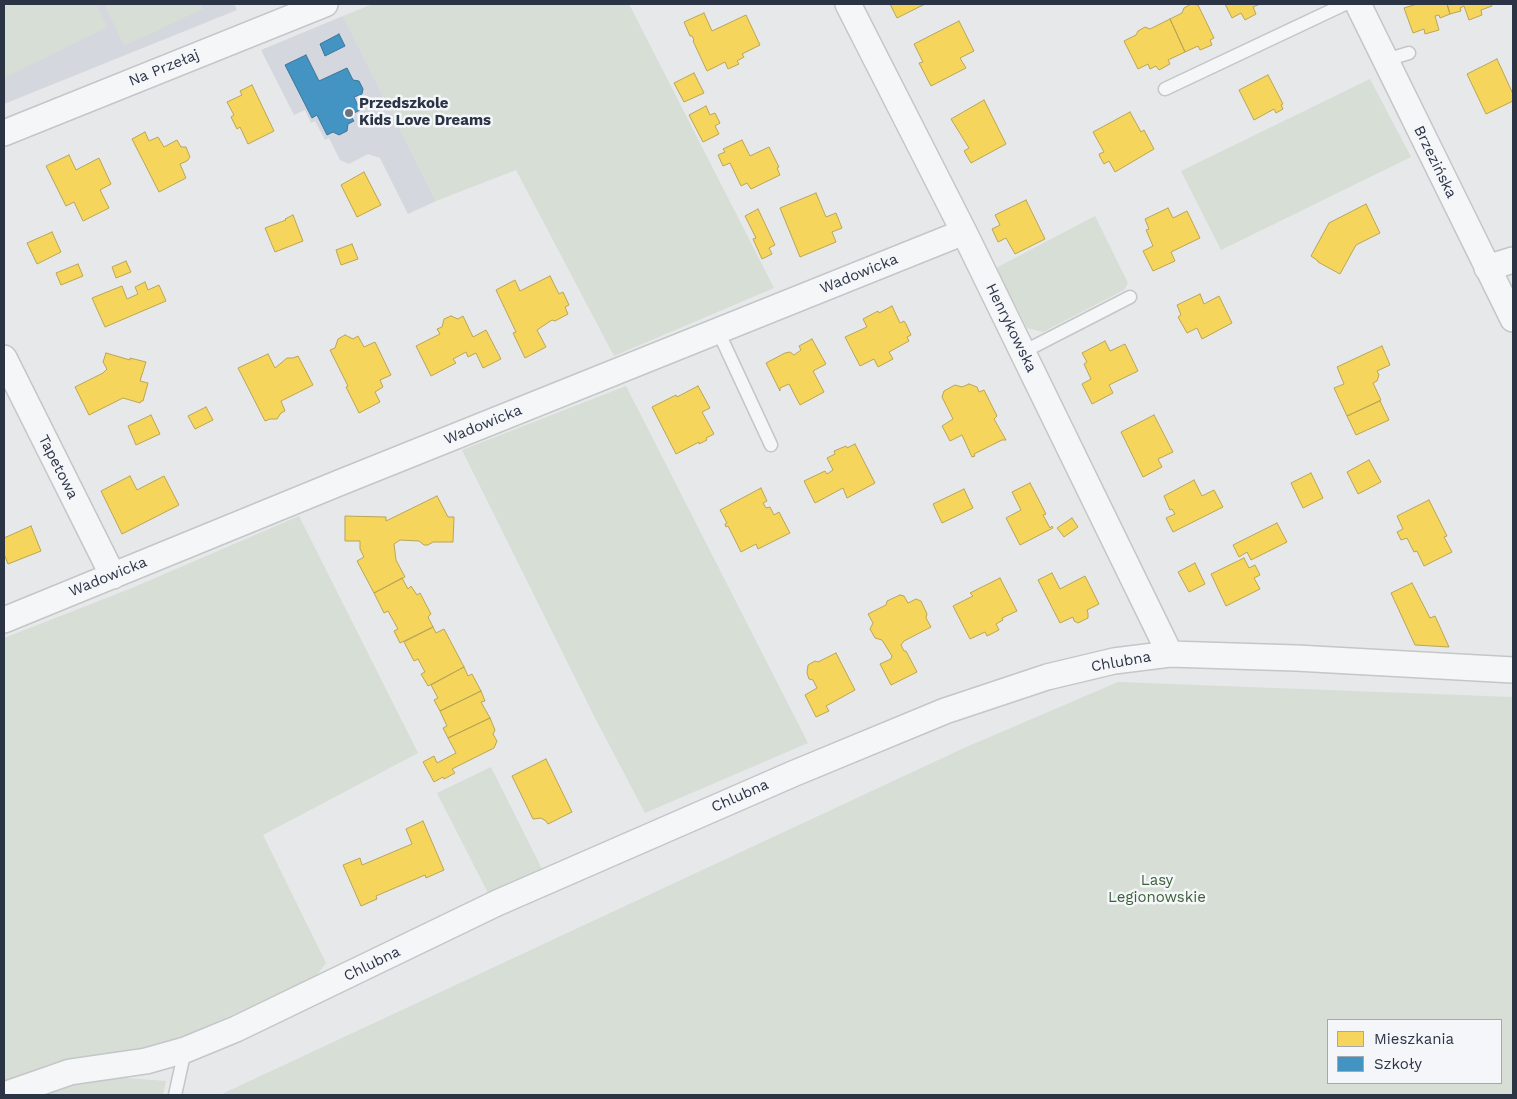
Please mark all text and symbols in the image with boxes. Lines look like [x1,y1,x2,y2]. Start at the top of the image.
street label: Na Przełaj [126,46,202,90]
place label: Przedszkole Kids Love Dreams [359,95,491,130]
marker: Przedszkole Kids Love Dreams [343,107,355,119]
street label: Brzezińska [1410,123,1460,201]
street label: Wadowicka [818,250,900,298]
street label: Henrykowska [982,281,1040,375]
street label: Wadowicka [442,401,524,449]
street label: Tapetowa [34,432,82,502]
street label: Wadowicka [67,553,149,601]
street label: Chlubna [1090,648,1152,676]
street label: Chlubna [709,775,771,817]
park label: Lasy Legionowskie [1108,872,1206,907]
street label: Chlubna [341,943,403,985]
legend [1327,1019,1502,1084]
text: Mieszkania [1374,1030,1454,1048]
text: Szkoły [1374,1055,1422,1073]

